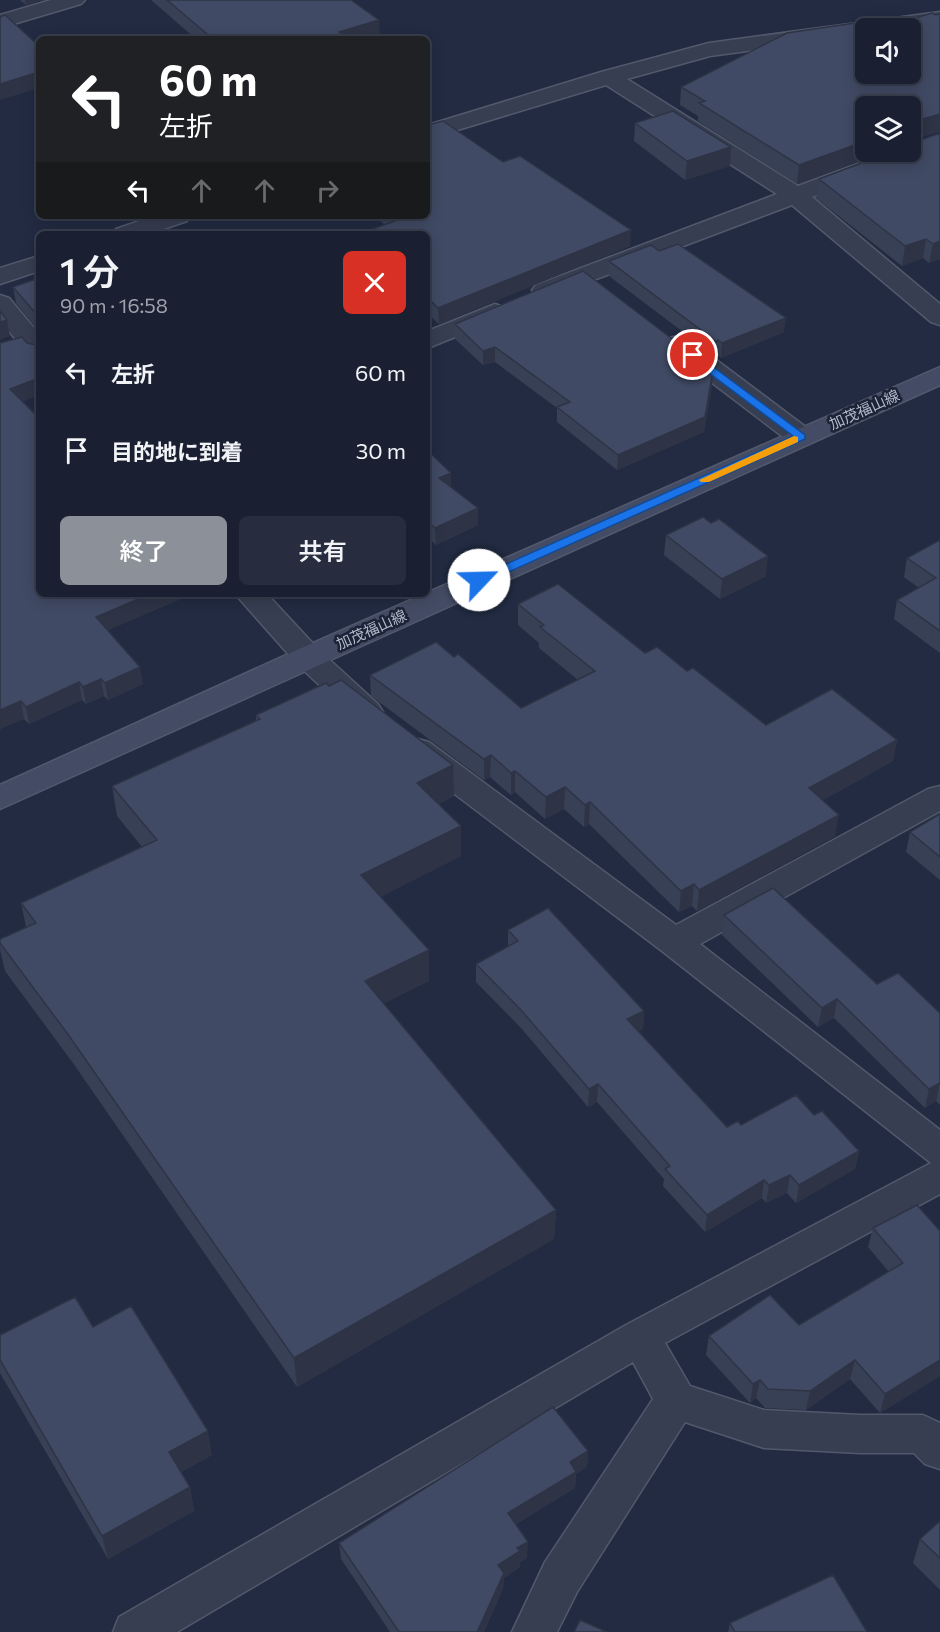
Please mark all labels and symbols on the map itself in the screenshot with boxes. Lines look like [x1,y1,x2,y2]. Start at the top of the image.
pin [667,329,718,380]
street label: 加茂福山線 [826,386,902,432]
position arrow [447,548,511,612]
street label: 加茂福山線 [333,606,409,652]

